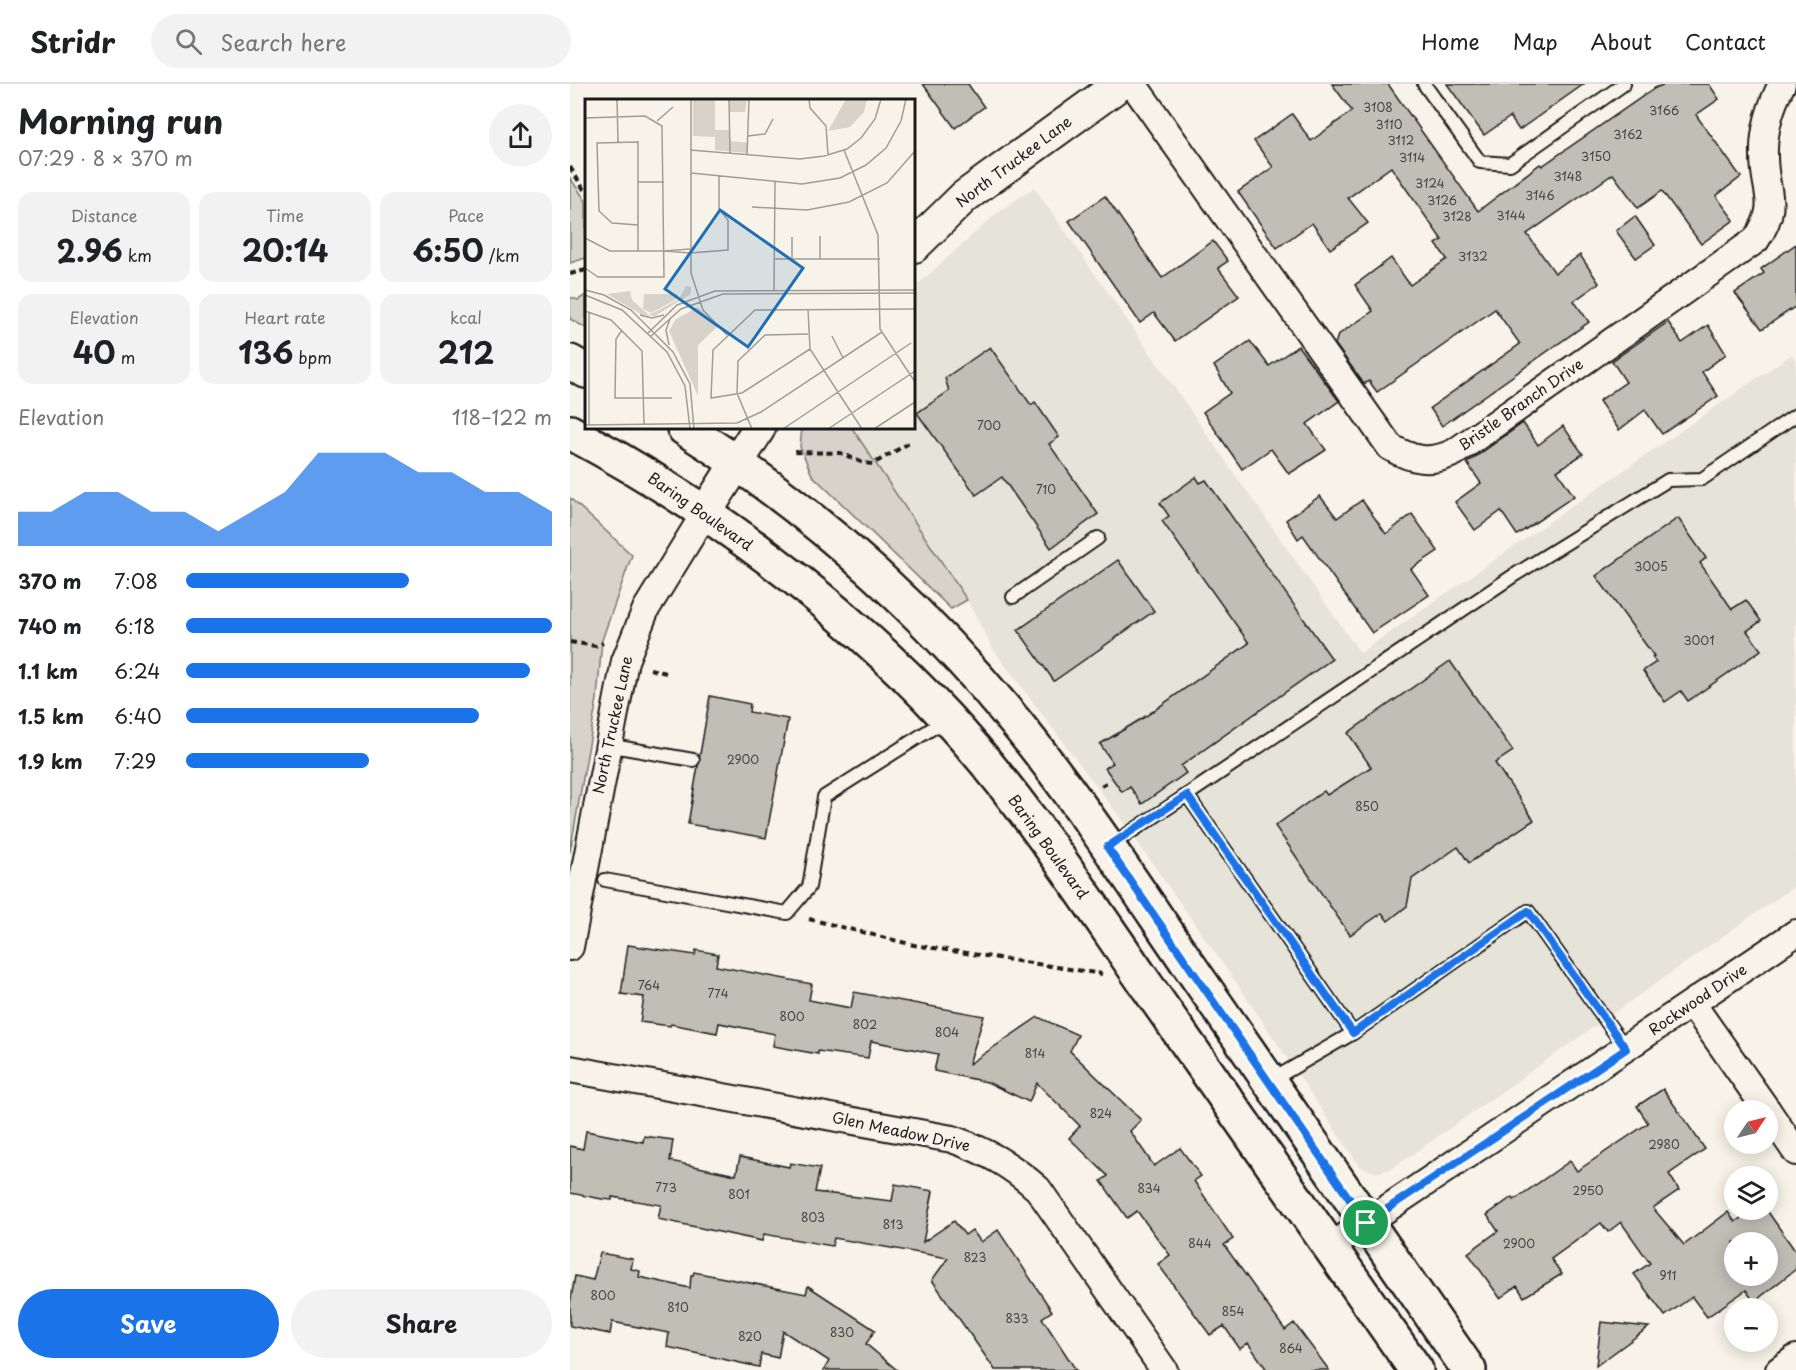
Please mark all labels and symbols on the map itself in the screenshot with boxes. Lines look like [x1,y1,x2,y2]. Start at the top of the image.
house number: 3108 [1363,98,1393,116]
inset map [585,99,915,429]
house number: 3166 [1649,101,1679,119]
street label: North Truckee Lane [950,109,1076,212]
house number: 3110 [1375,115,1403,133]
house number: 3162 [1613,125,1643,143]
house number: 3112 [1388,131,1414,149]
house number: 3150 [1581,147,1611,165]
house number: 3114 [1399,148,1425,166]
house number: 3148 [1554,167,1582,185]
house number: 3124 [1415,174,1445,192]
house number: 3146 [1525,186,1555,204]
house number: 3126 [1427,191,1457,209]
house number: 3144 [1496,206,1526,224]
house number: 3128 [1442,207,1472,225]
house number: 3132 [1458,247,1488,265]
street label: Bristle Branch Drive [1453,352,1587,456]
house number: 700 [977,416,1001,434]
street label: Baring Boulevard [644,466,758,556]
house number: 710 [1036,480,1056,498]
house number: 3005 [1634,557,1668,575]
house number: 3001 [1683,631,1715,649]
street label: North Truckee Lane [586,654,637,796]
house number: 2900 [727,750,759,768]
street label: Baring Boulevard [1003,789,1095,903]
house number: 850 [1355,797,1379,815]
street label: Rockwood Drive [1643,957,1751,1040]
house number: 764 [638,976,660,994]
house number: 774 [707,984,729,1002]
house number: 800 [779,1007,805,1025]
house number: 802 [853,1015,877,1033]
house number: 804 [935,1023,959,1041]
house number: 814 [1025,1044,1045,1062]
north arrow [1724,1100,1778,1154]
house number: 824 [1090,1104,1112,1122]
street label: Glen Meadow Drive [830,1105,972,1156]
house number: 2980 [1648,1135,1680,1153]
house number: 773 [655,1178,677,1196]
house number: 834 [1137,1179,1161,1197]
house number: 2950 [1573,1181,1604,1199]
house number: 801 [728,1185,750,1203]
pin [1340,1197,1391,1248]
house number: 803 [801,1208,825,1226]
house number: 813 [883,1215,903,1233]
house number: 844 [1188,1234,1212,1252]
house number: 2900 [1503,1234,1535,1252]
house number: 823 [964,1248,986,1266]
house number: 911 [1659,1266,1677,1284]
house number: 800 [590,1286,616,1304]
house number: 810 [667,1298,689,1316]
house number: 854 [1222,1302,1244,1320]
house number: 833 [1005,1309,1029,1327]
house number: 830 [830,1323,854,1341]
house number: 820 [738,1327,762,1345]
house number: 864 [1279,1339,1303,1357]

